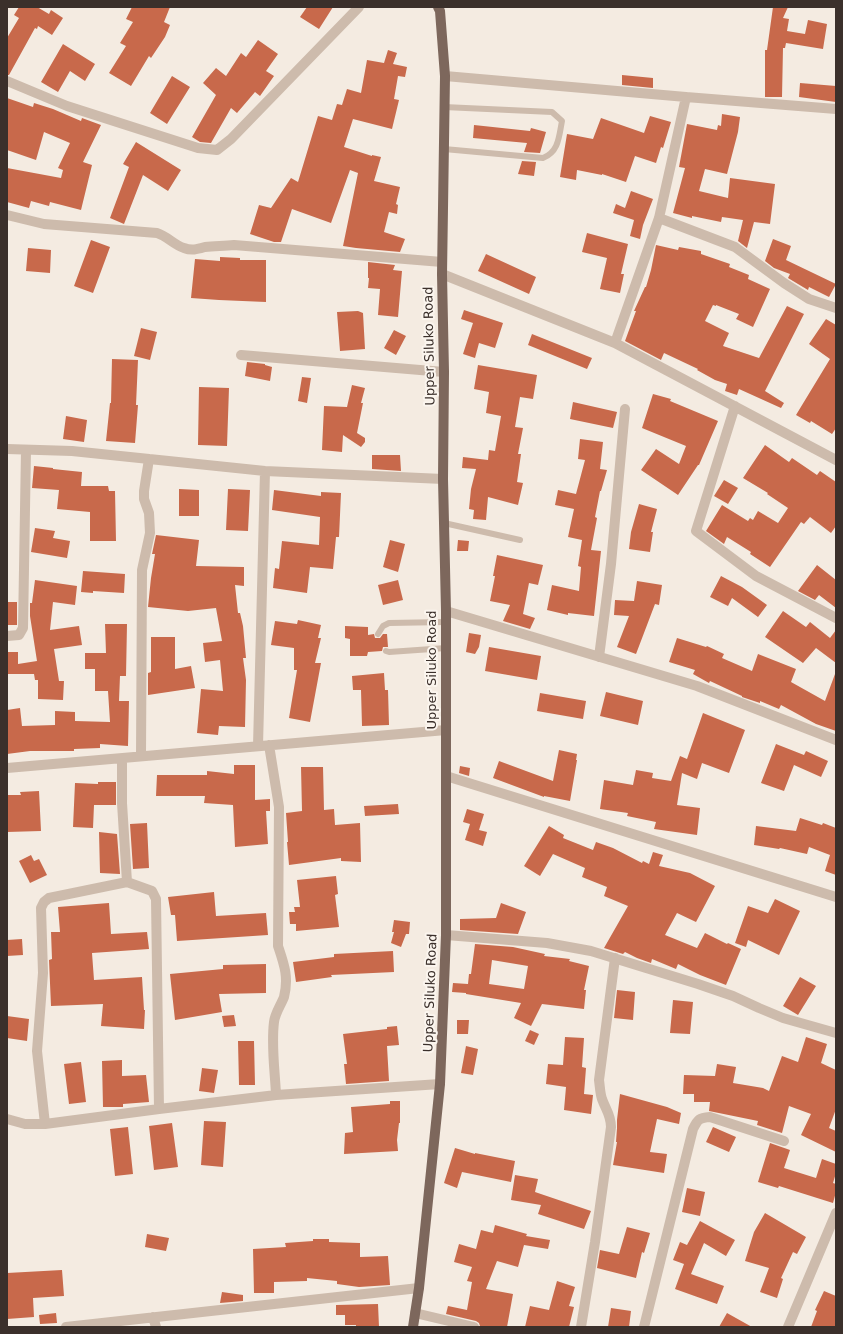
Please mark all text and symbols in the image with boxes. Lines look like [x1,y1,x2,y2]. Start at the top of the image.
street label: Upper Siluko Road [421,286,439,406]
street label: Upper Siluko Road [425,611,441,729]
street label: Upper Siluko Road [421,933,441,1053]

